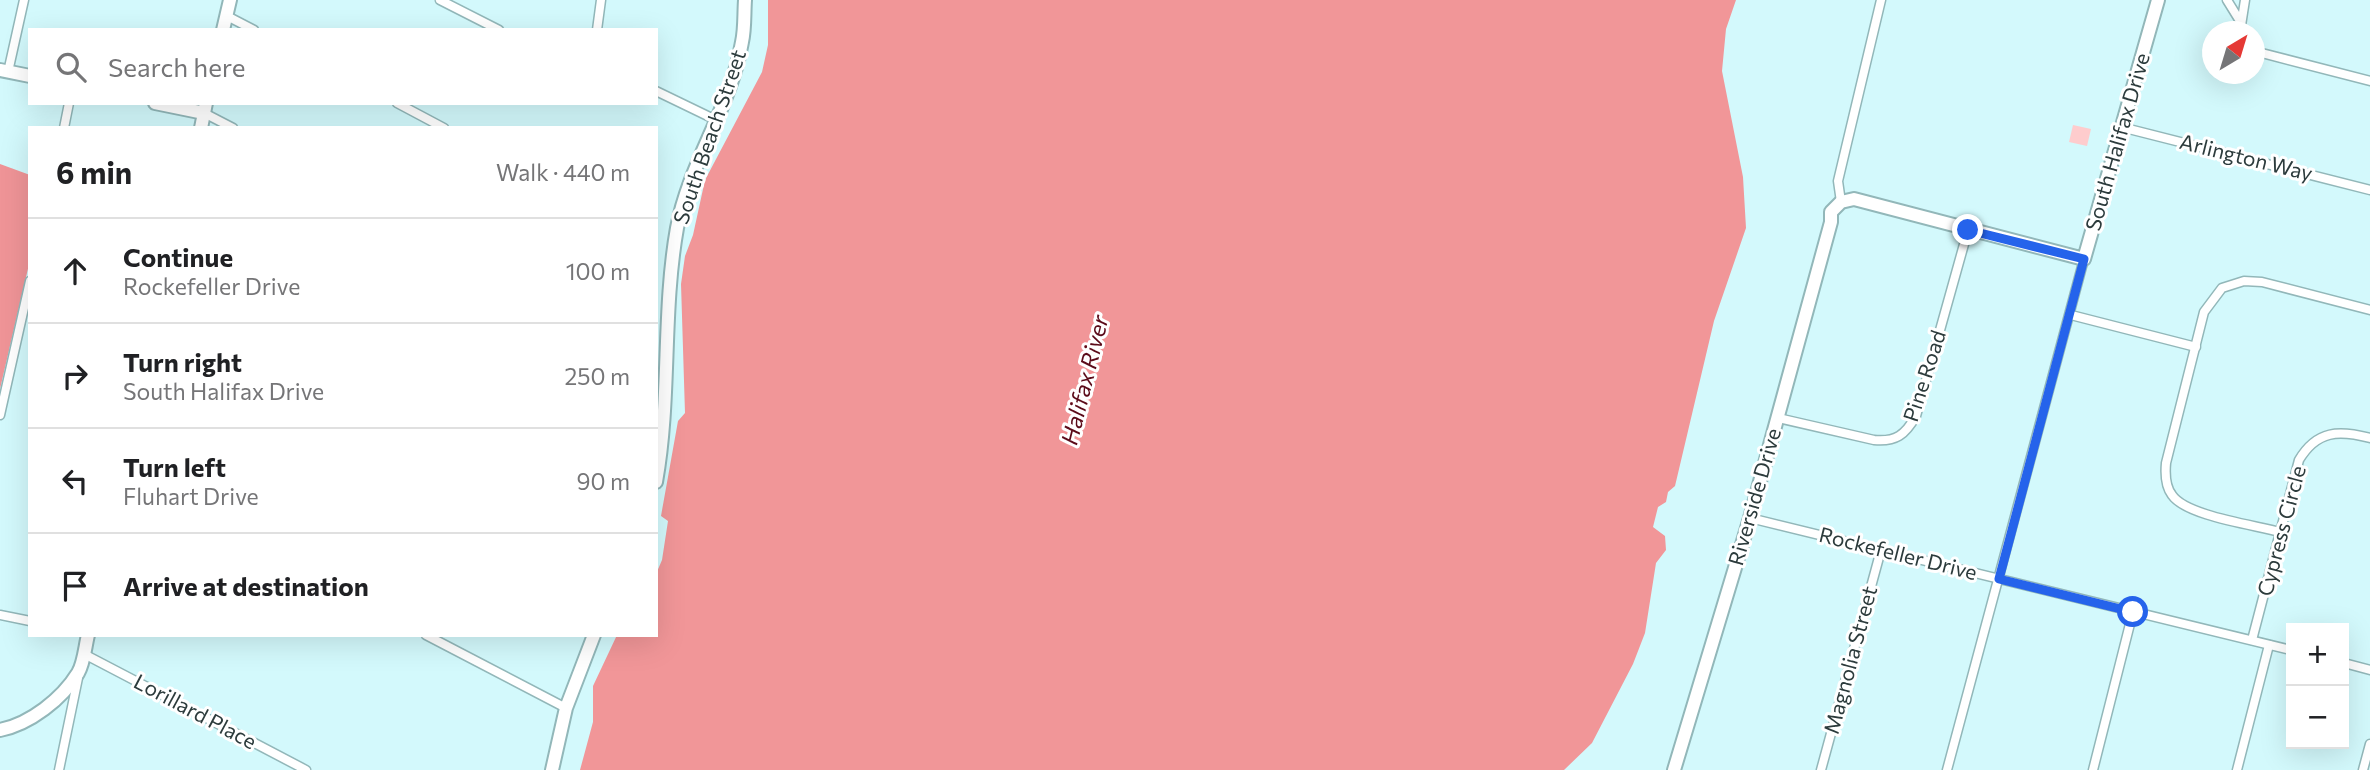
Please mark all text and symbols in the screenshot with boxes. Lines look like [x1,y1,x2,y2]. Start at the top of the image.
north arrow [2202,21,2265,84]
search box [28,28,658,105]
street label: South Beach Street [667,46,750,227]
icon: search [52,48,90,86]
street label: South Halifax Drive [2079,50,2154,233]
text: Search here [108,51,246,82]
street label: Arlington Way [2177,128,2315,185]
text: 6 min [56,153,132,190]
text: Walk · 440 m [496,158,630,186]
route end [1952,214,1983,245]
text: Continue [123,241,233,272]
icon: ahead [56,252,94,290]
text: 100 m [566,257,630,285]
text: Rockefeller Drive [123,272,300,300]
water label: Halifax River [1054,311,1114,448]
street label: Pine Road [1897,327,1950,424]
text: Turn right [123,346,242,377]
icon: right [56,357,94,395]
text: 250 m [565,362,630,390]
text: South Halifax Drive [123,377,324,405]
street label: Riverside Drive [1722,425,1785,568]
text: Turn left [123,451,226,482]
icon: left [56,462,94,500]
street label: Cypress Circle [2251,463,2310,599]
text: 90 m [577,467,630,495]
text: Fluhart Drive [123,482,259,510]
street label: Rockefeller Drive [1817,521,1980,584]
icon: arrive [56,567,94,605]
text: Arrive at destination [123,570,369,601]
street label: Magnolia Street [1818,583,1881,736]
route start [2117,596,2148,627]
map controls [2286,623,2349,749]
button: + [2286,623,2349,686]
street label: Lorillard Place [130,668,261,753]
button: − [2286,686,2349,749]

